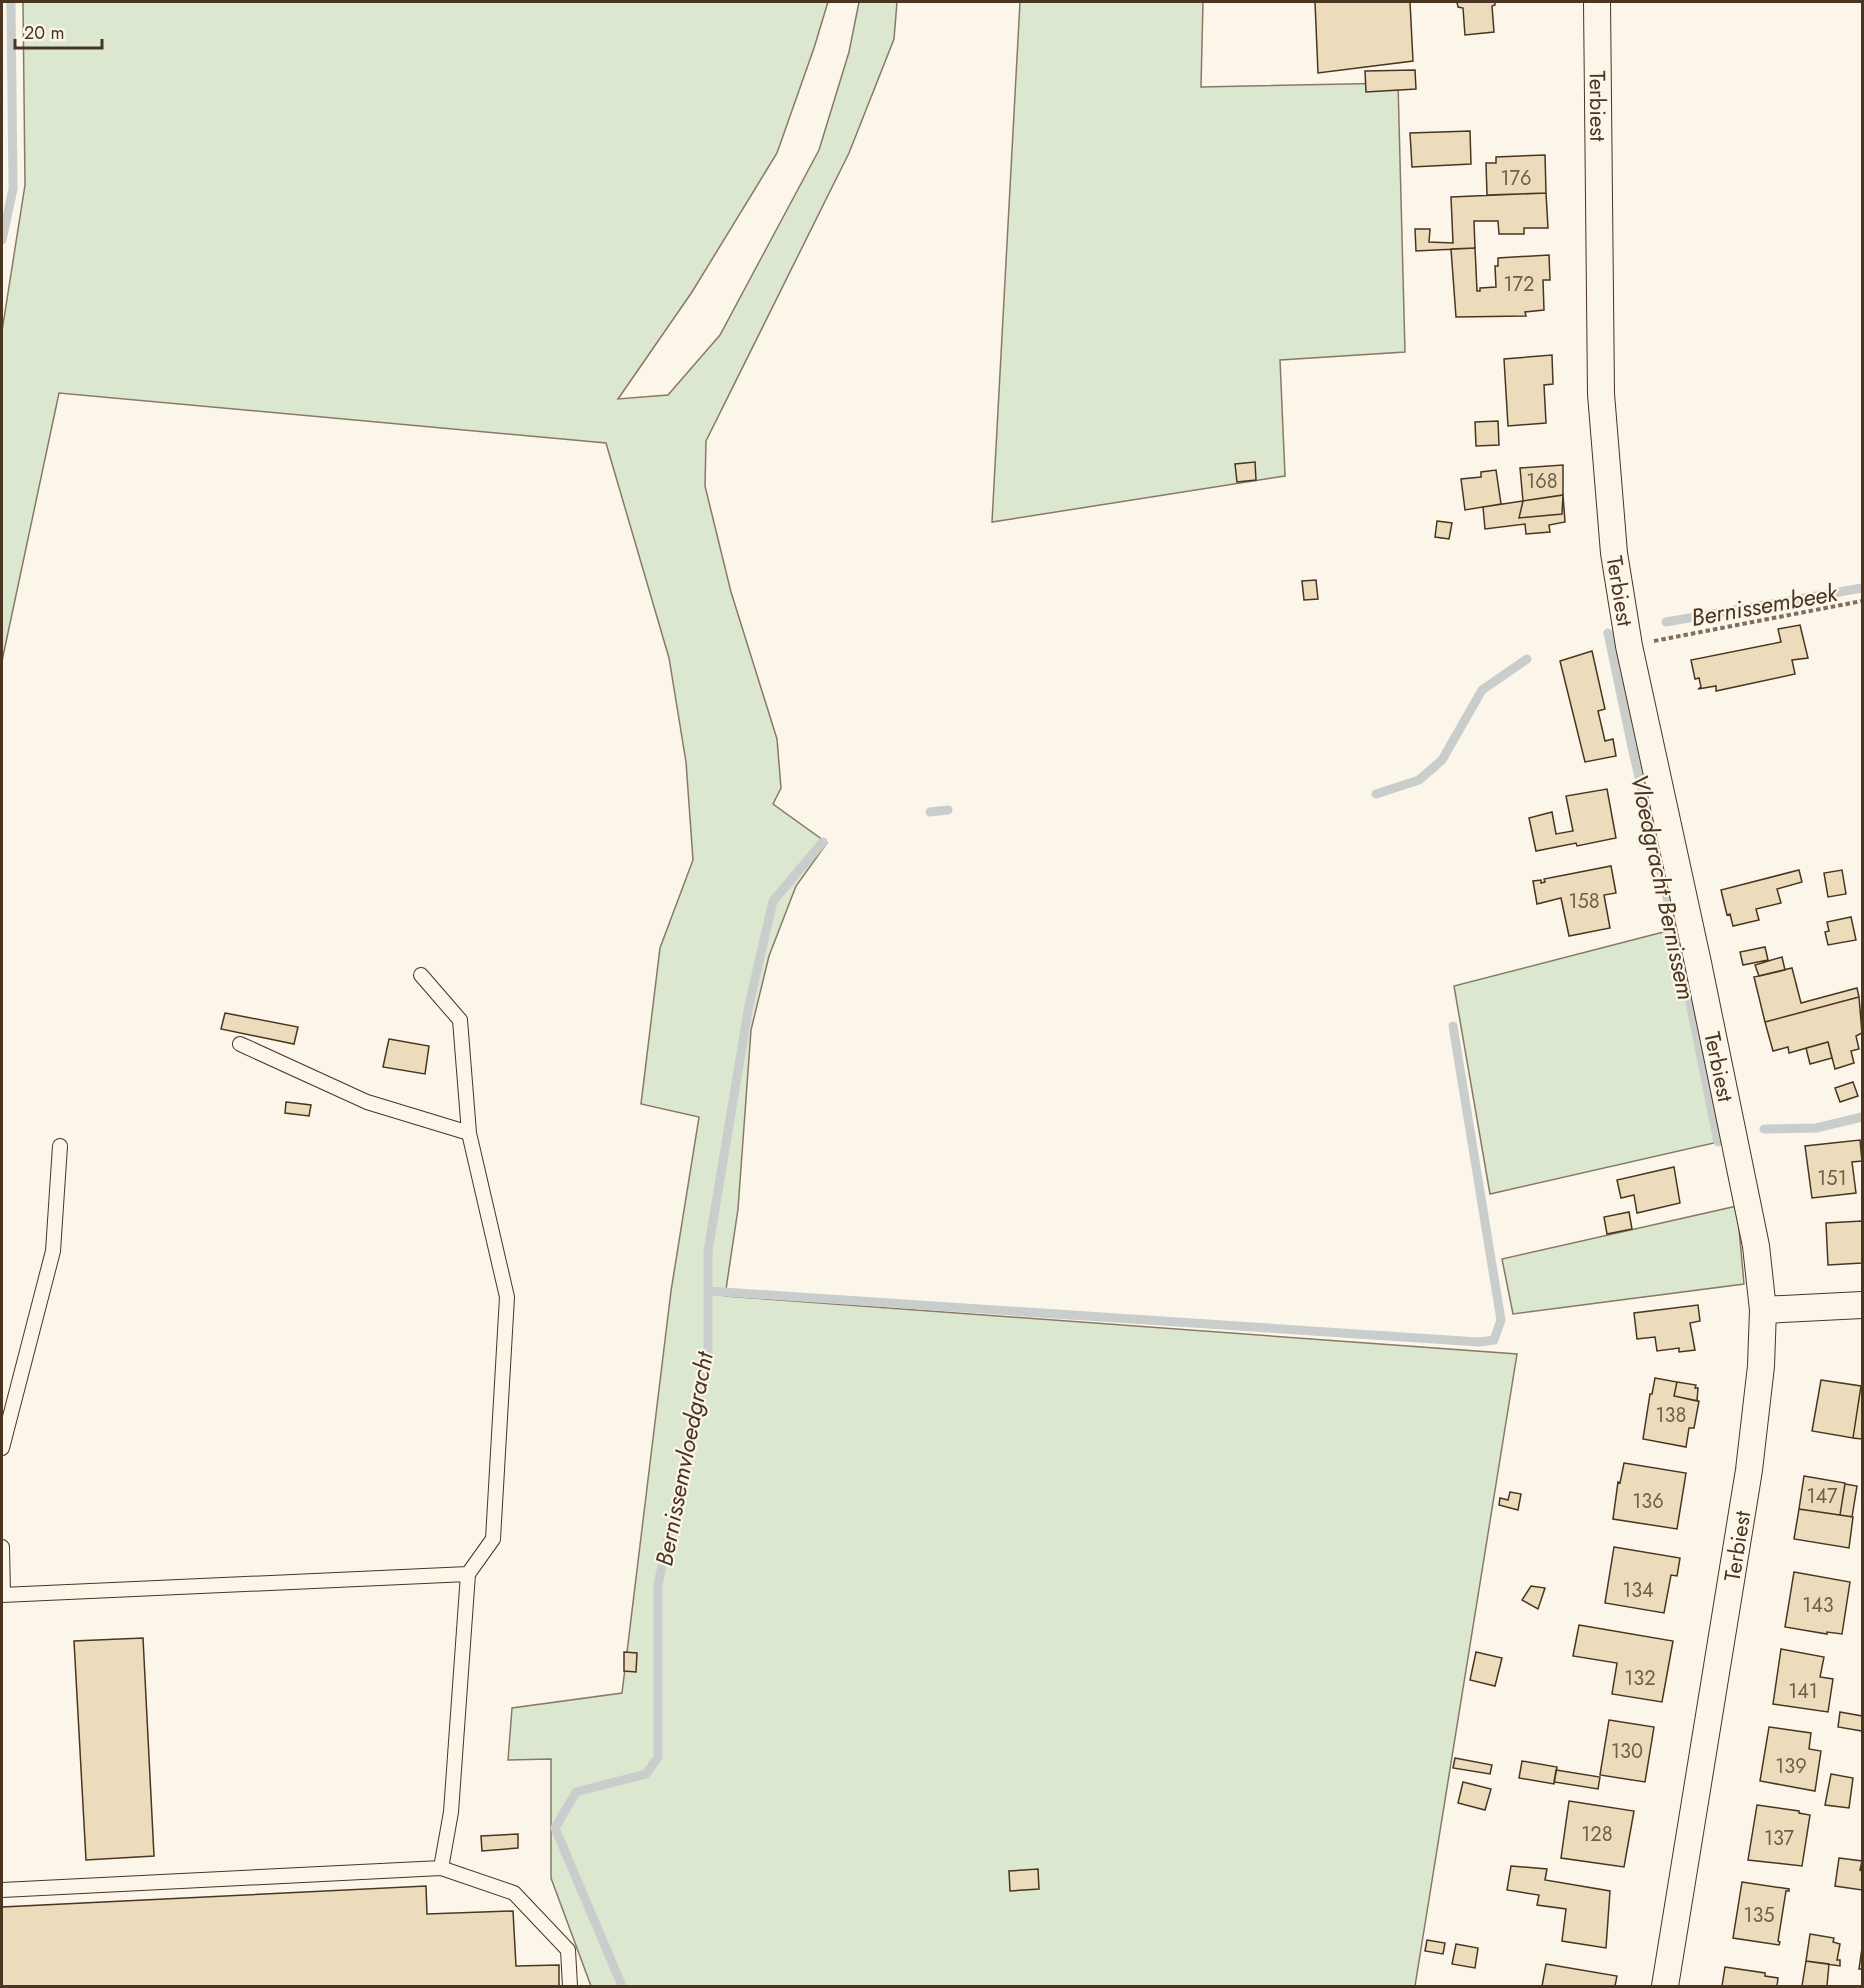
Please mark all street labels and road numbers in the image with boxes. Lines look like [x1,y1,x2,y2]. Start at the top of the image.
street label: Terbiest [1582,70,1614,142]
street label: Terbiest [1599,554,1642,629]
street label: Terbiest [1696,1029,1742,1105]
street label: Terbiest [1716,1508,1758,1583]

